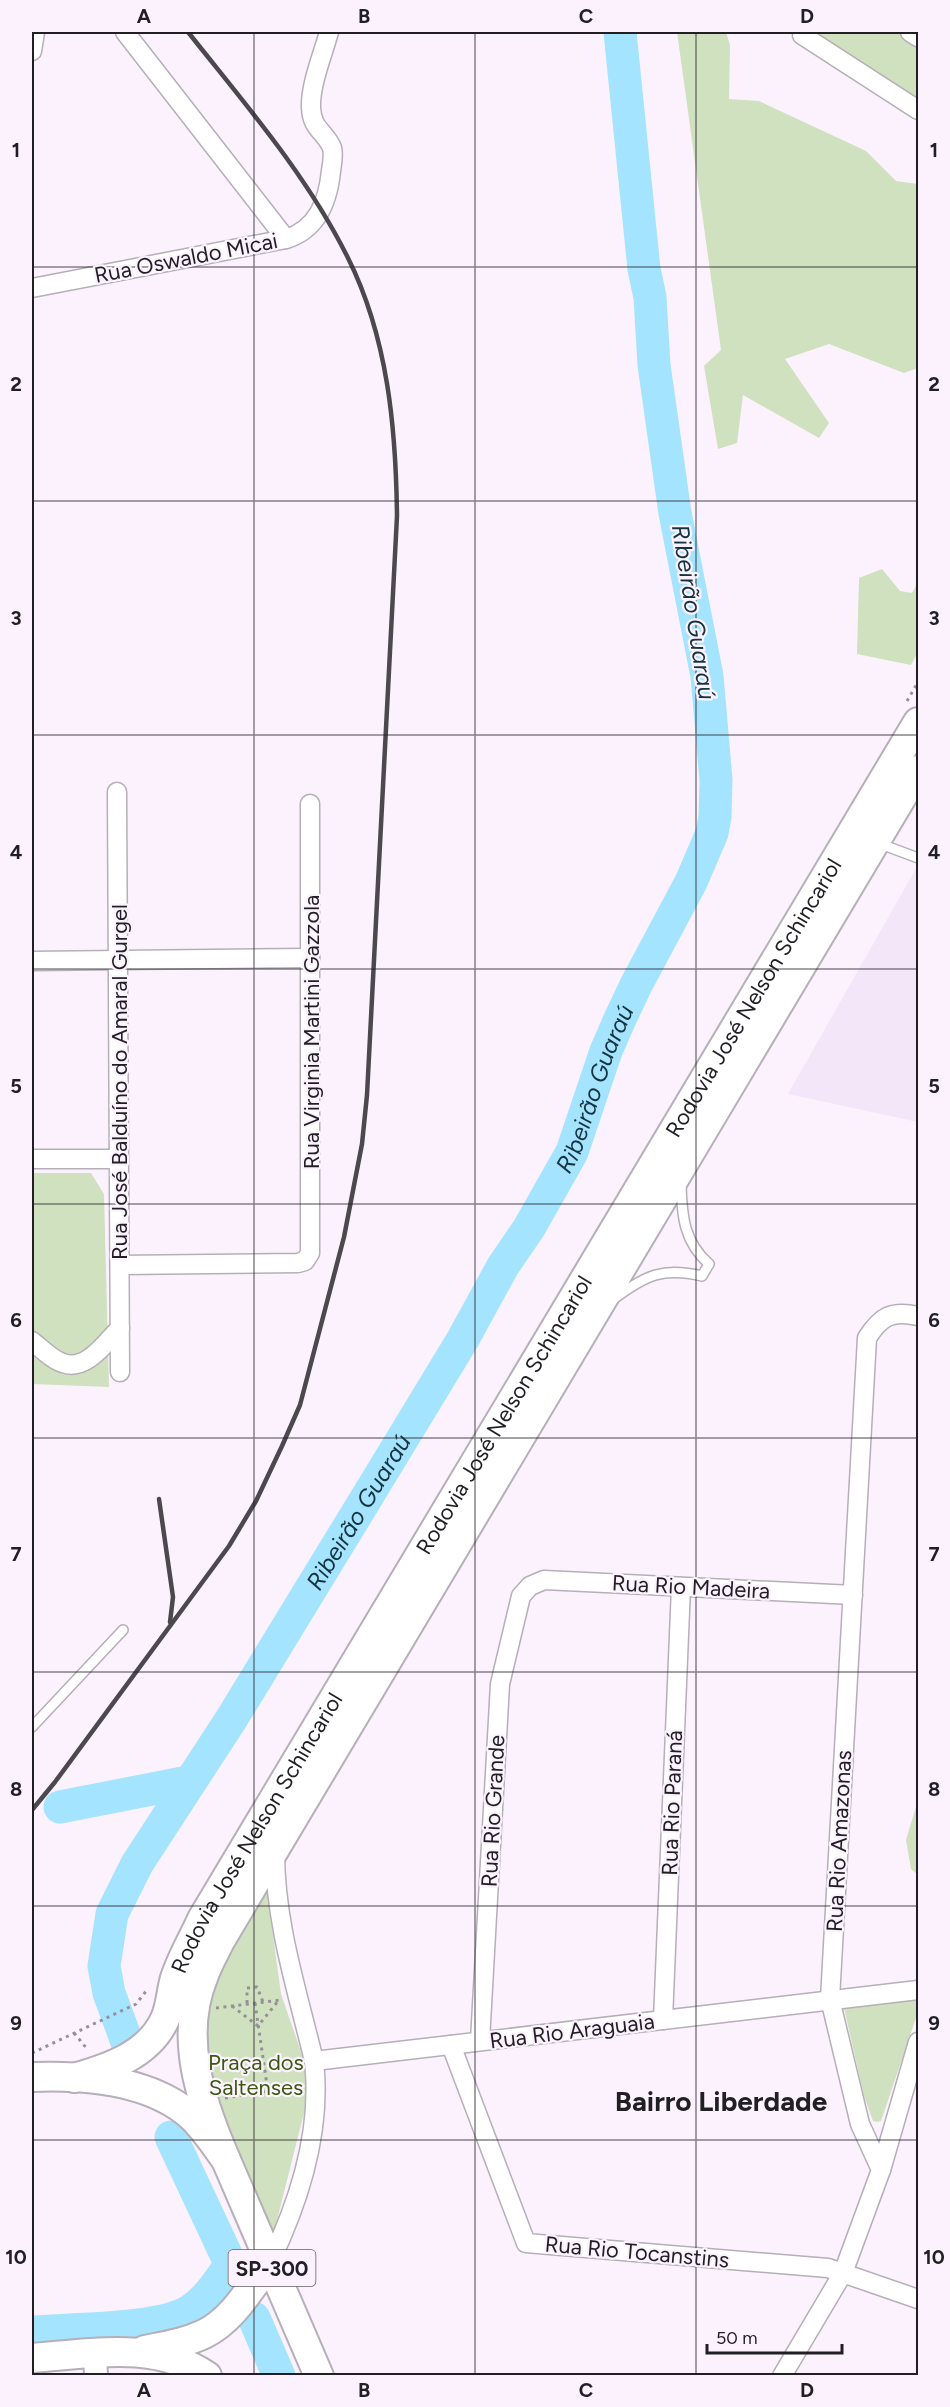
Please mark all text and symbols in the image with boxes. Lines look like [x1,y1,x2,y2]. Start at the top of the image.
text: A [137,4,152,28]
text: B [358,4,370,28]
text: C [579,4,593,28]
text: D [800,4,814,28]
text: 1 [12,138,20,162]
text: 1 [930,138,938,162]
street label: Rua Oswaldo Micai [92,227,280,289]
text: 2 [10,372,22,396]
text: 2 [928,372,940,396]
water label: Ribeirão Guaraú [666,522,722,702]
text: 3 [10,606,22,630]
text: 3 [928,606,940,630]
text: 4 [10,840,23,864]
text: 4 [928,840,941,864]
street label: Rodovia José Nelson Schincariol [659,853,847,1142]
street label: Rua Virginia Martini Gazzola [298,895,325,1169]
street label: Rua José Balduíno do Amaral Gurgel [106,904,133,1260]
water label: Ribeirão Guaraú [549,1000,639,1178]
text: 5 [10,1074,22,1098]
text: 5 [928,1074,940,1098]
street label: Rodovia José Nelson Schincariol [410,1270,597,1559]
text: 6 [10,1308,22,1332]
text: 6 [928,1308,940,1332]
water label: Ribeirão Guaraú [299,1429,416,1595]
text: 7 [10,1542,22,1566]
text: 7 [928,1542,940,1566]
street label: Rua Rio Madeira [611,1569,771,1605]
street label: Rodovia José Nelson Schincariol [165,1688,348,1977]
street label: Rua Rio Paraná [656,1730,688,1876]
street label: Rua Rio Grande [476,1734,510,1888]
street label: Rua Rio Amazonas [821,1749,857,1933]
text: 8 [10,1777,22,1801]
text: 8 [928,1777,940,1801]
street label: Rua Rio Araguaia [488,2007,656,2055]
text: 9 [10,2011,22,2035]
text: 9 [928,2011,940,2035]
park label: Praça dos Saltenses [208,2049,304,2101]
district label: Bairro Liberdade [615,2084,827,2118]
street label: Rua Rio Tocanstins [544,2230,730,2274]
text: 10 [5,2245,27,2269]
text: 10 [923,2245,945,2269]
road number: SP-300 [228,2250,316,2286]
scale bar [707,2317,842,2355]
text: 50 m [716,2327,758,2349]
text: A [137,2378,152,2402]
text: B [358,2378,370,2402]
text: C [579,2378,593,2402]
text: D [800,2378,814,2402]

